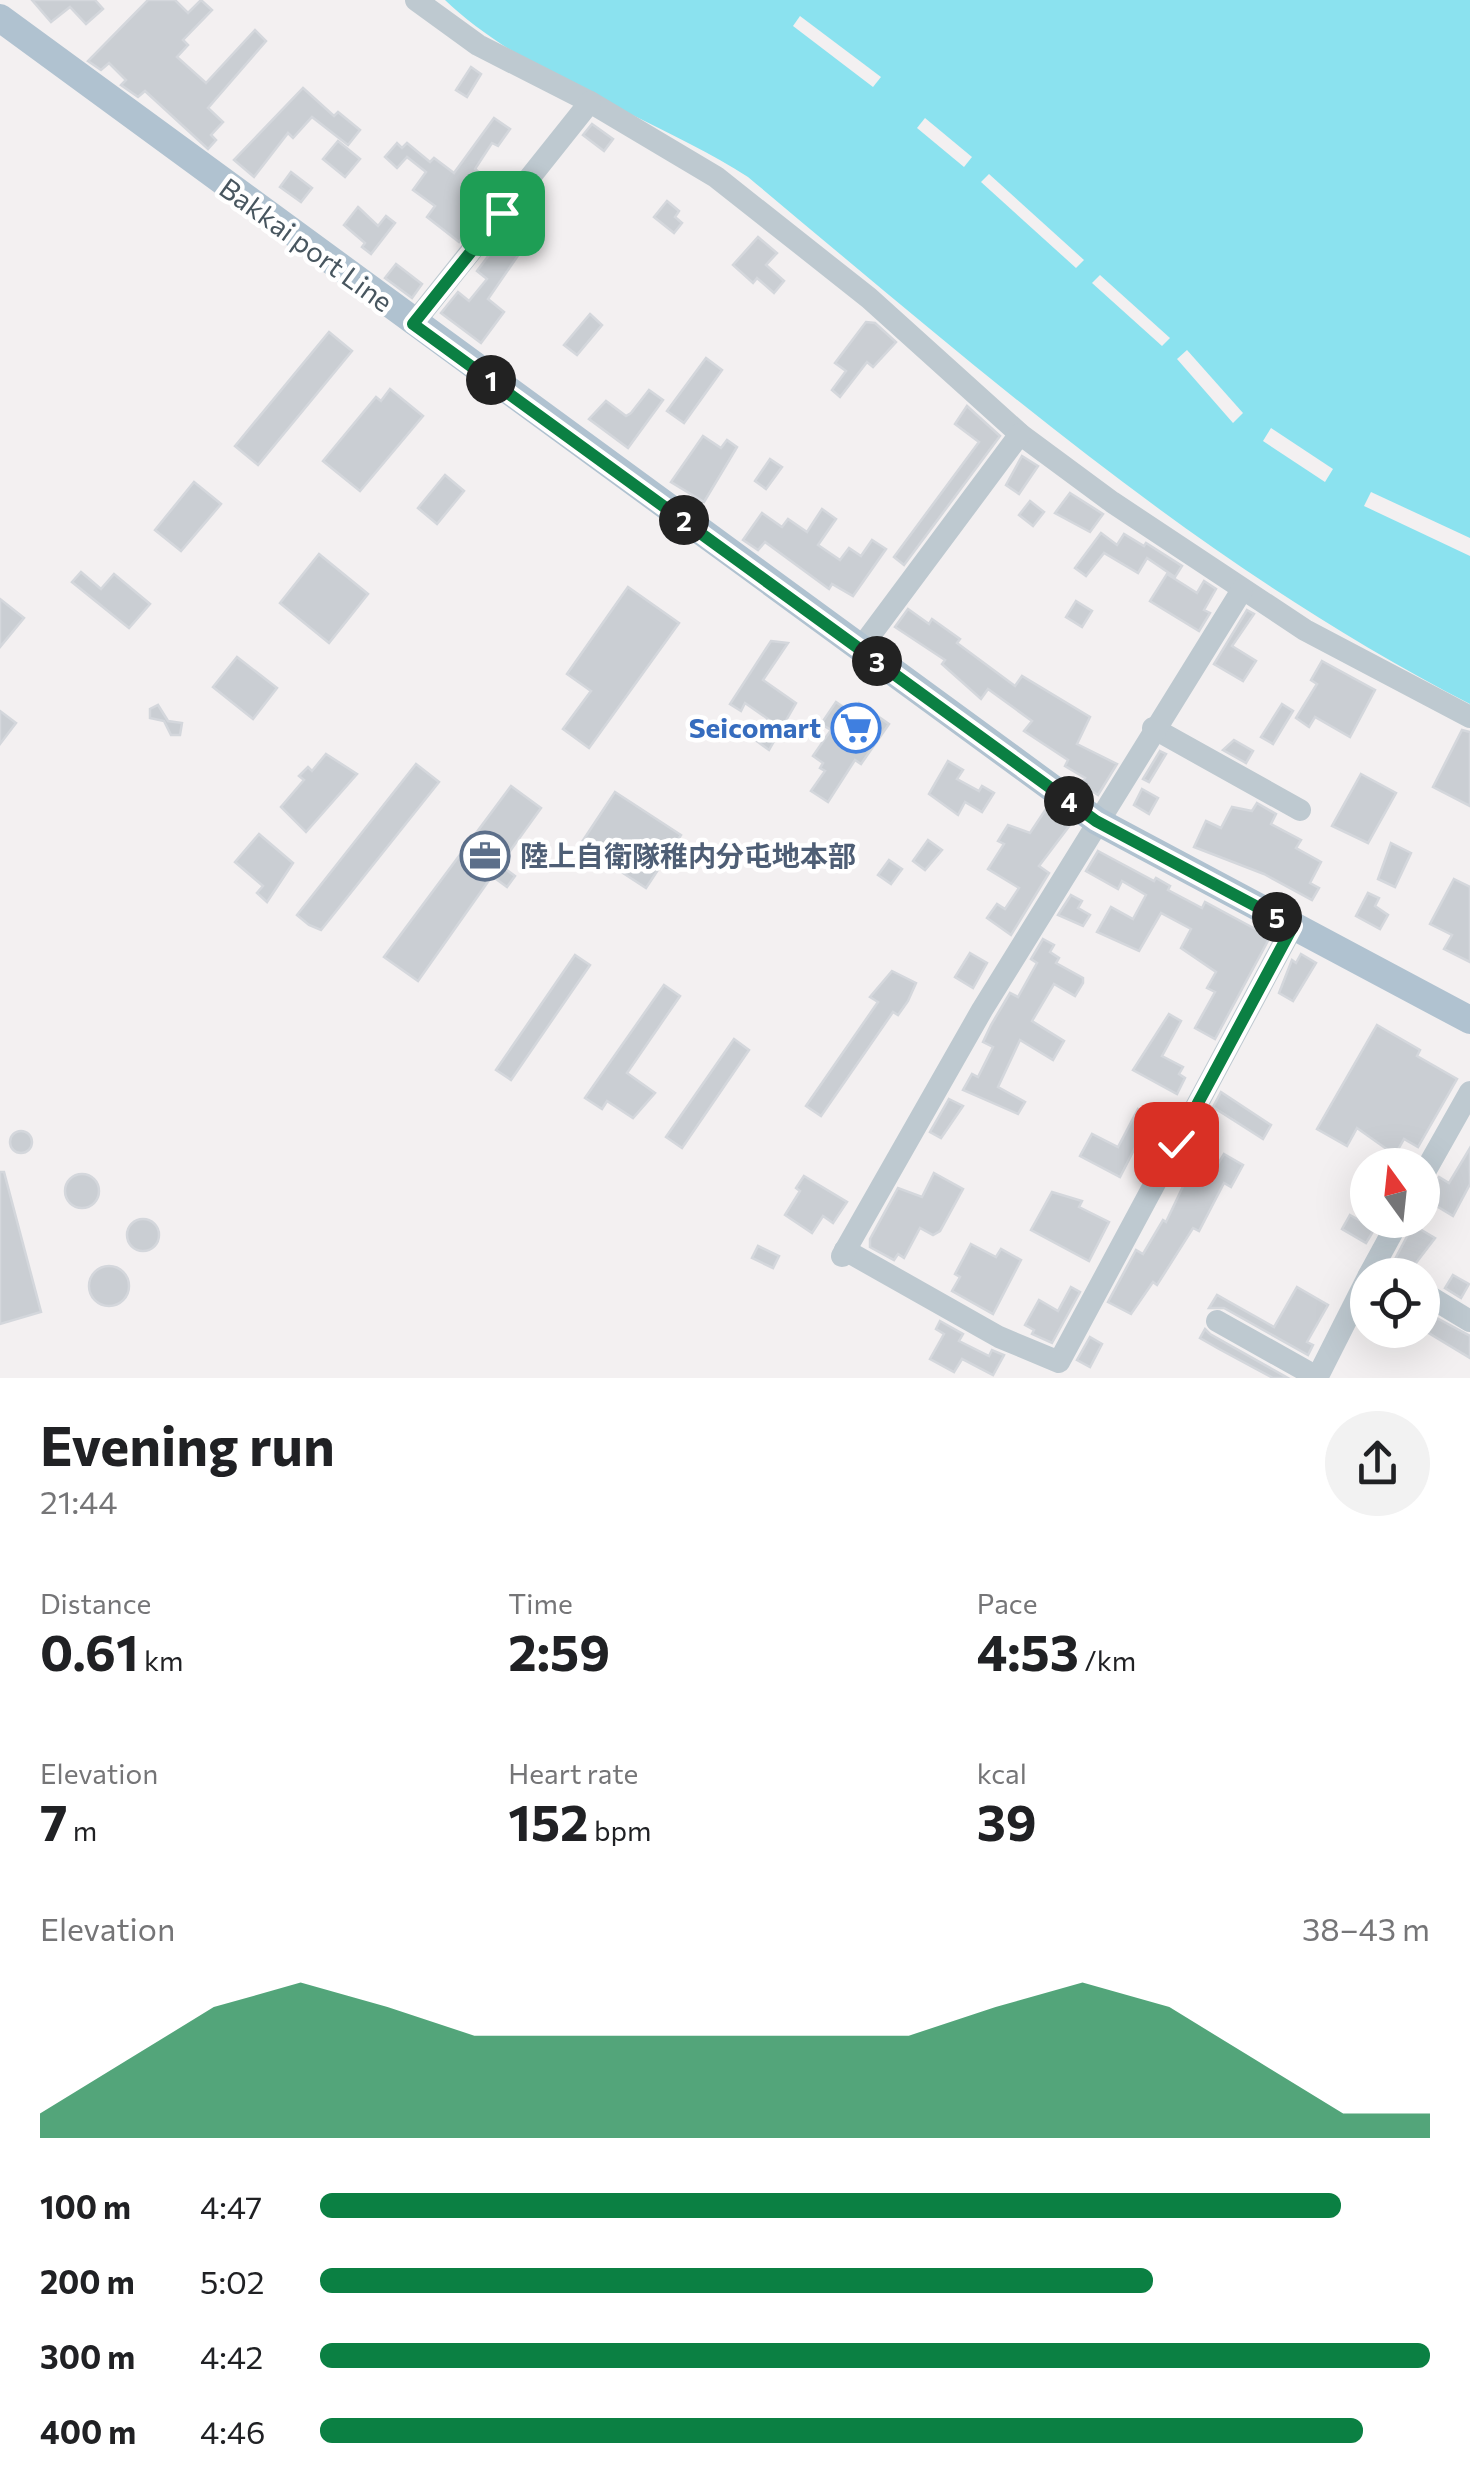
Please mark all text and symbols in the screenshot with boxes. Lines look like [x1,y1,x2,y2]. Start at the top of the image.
street label: Bakkai port Line [213,170,400,318]
pin [460,171,545,256]
icon: arrive [475,186,530,241]
pin: 1 [466,355,516,405]
text: 1 [485,363,497,397]
pin: 2 [659,495,709,545]
text: 2 [676,503,692,537]
pin: 3 [852,636,902,686]
text: 3 [869,644,885,678]
supermarket icon: Seicomart [830,702,882,754]
place label: Seicomart [689,710,821,744]
pin: 4 [1044,776,1094,826]
text: 4 [1060,784,1078,818]
office icon: 陸上自衛隊稚内分屯地本部 [459,830,511,882]
place label: 陸上自衛隊稚内分屯地本部 [520,838,856,872]
pin: 5 [1252,892,1302,942]
text: 5 [1269,900,1285,934]
pin [1134,1102,1219,1187]
icon: check [1149,1117,1204,1172]
north arrow [1350,1148,1440,1238]
map controls [1350,1148,1440,1348]
button: locate [1350,1258,1440,1348]
text: Evening run [40,1410,335,1477]
button: share [1325,1411,1430,1516]
text: 21:44 [40,1481,117,1521]
text: Distance [40,1586,151,1620]
text: Time [508,1586,573,1620]
text: Pace [977,1586,1038,1620]
text: 0.61 [40,1620,139,1681]
text: 2:59 [508,1620,610,1681]
text: 4:53 [977,1620,1079,1681]
text: km [139,1643,184,1677]
text: /km [1079,1643,1136,1677]
text: Elevation [40,1756,158,1790]
text: Heart rate [508,1756,638,1790]
text: kcal [977,1756,1027,1790]
text: 7 [40,1790,67,1851]
text: 152 [508,1790,589,1851]
text: 39 [977,1790,1037,1851]
text: m [67,1813,97,1847]
text: bpm [589,1813,651,1847]
text: Elevation [40,1908,175,1948]
text: 38–43 m [1302,1908,1430,1948]
text: 100 m [40,2186,131,2226]
text: 4:47 [200,2186,262,2226]
text: 200 m [40,2261,135,2301]
text: 5:02 [200,2261,264,2301]
text: 300 m [40,2336,135,2376]
text: 4:42 [200,2336,263,2376]
text: 400 m [40,2411,136,2451]
text: 4:46 [200,2411,265,2451]

